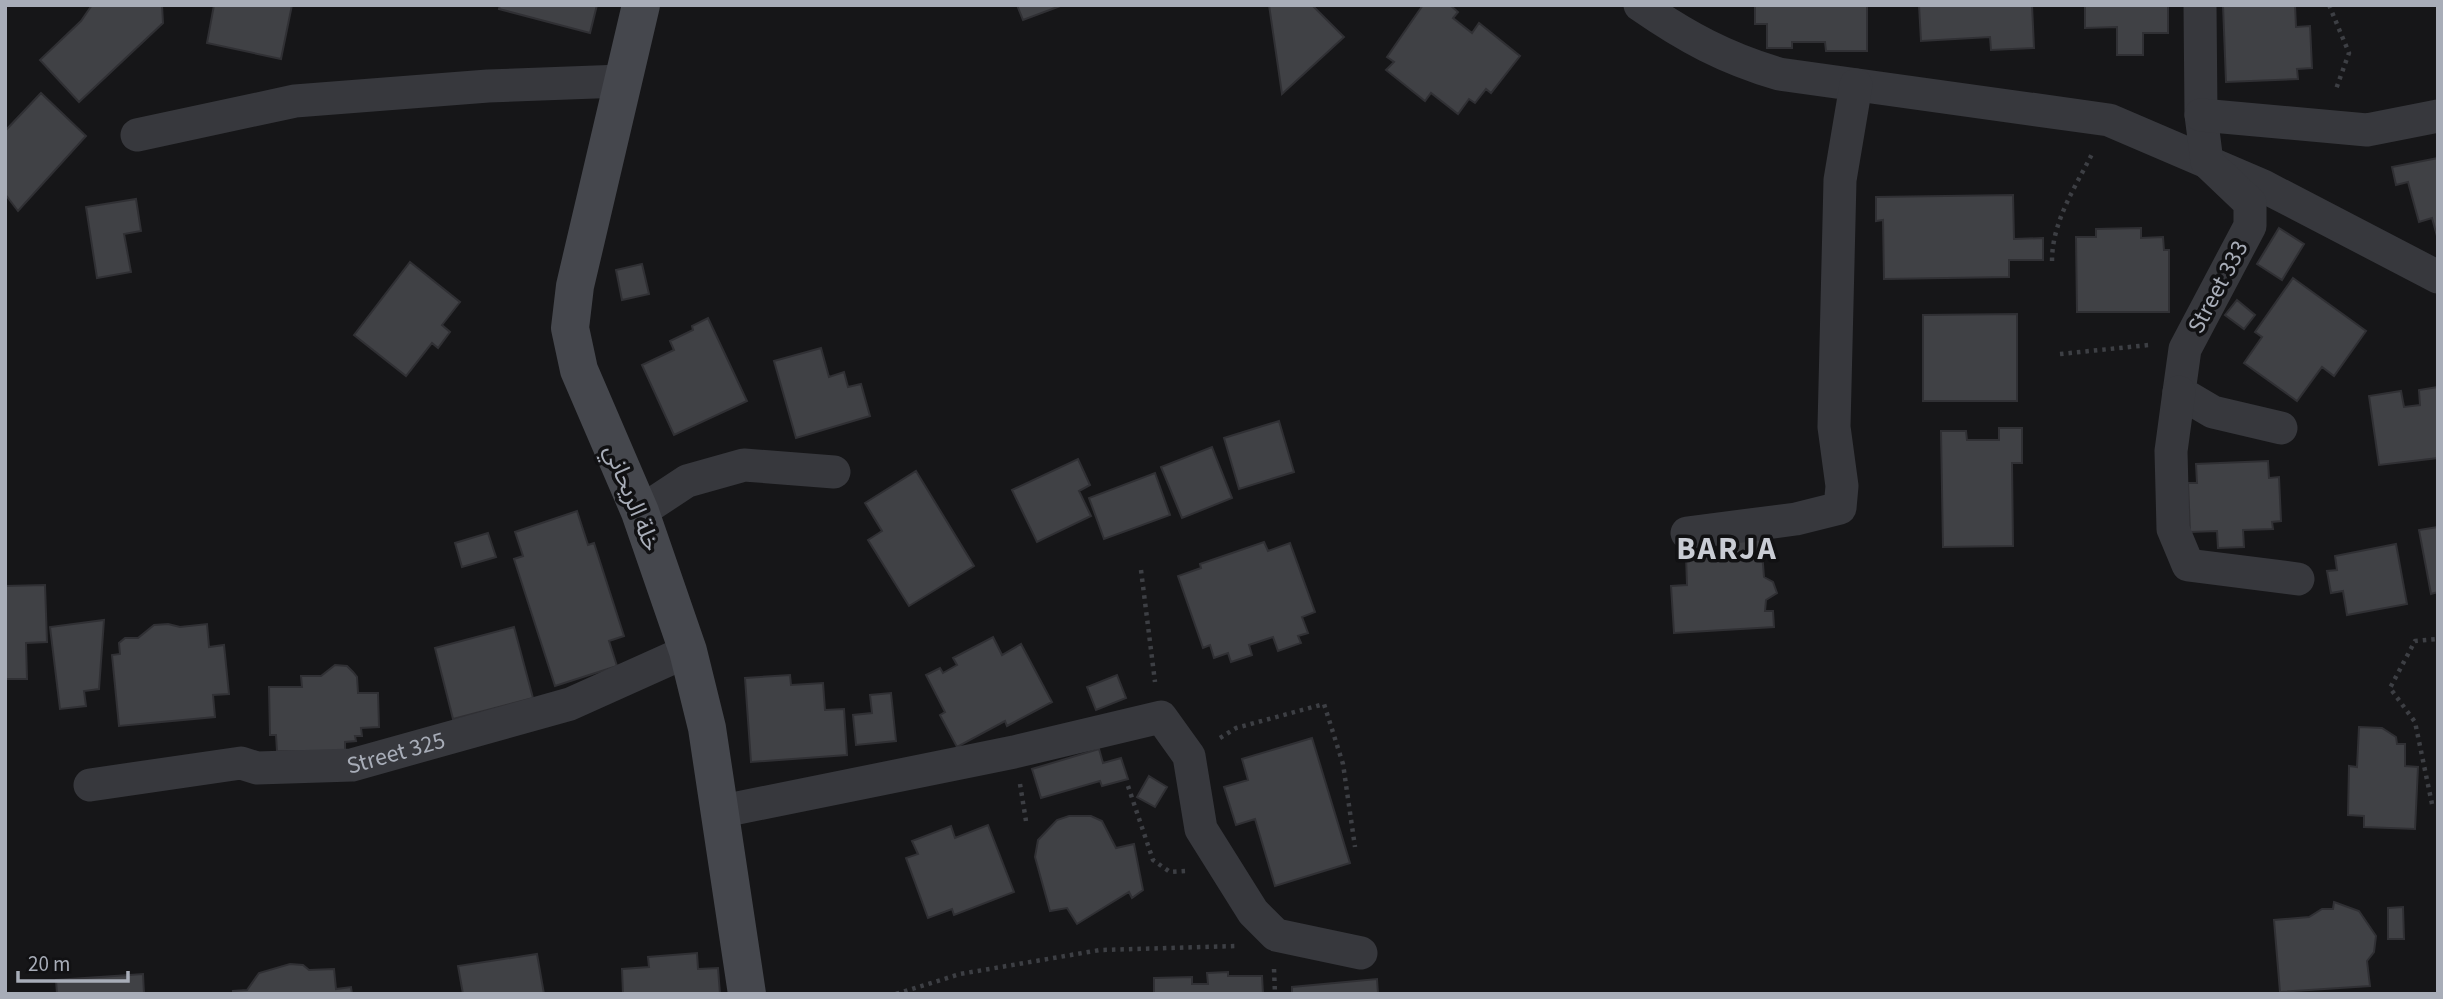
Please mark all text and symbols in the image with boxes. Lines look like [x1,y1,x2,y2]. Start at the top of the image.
street label: Street 333 [2179,234,2257,340]
street label: خلة الريحاني [594,439,669,557]
district label: BARJA [1676,526,1778,572]
street label: Street 325 [343,722,449,783]
scale bar [18,940,128,984]
text: 20 m [28,949,70,979]

